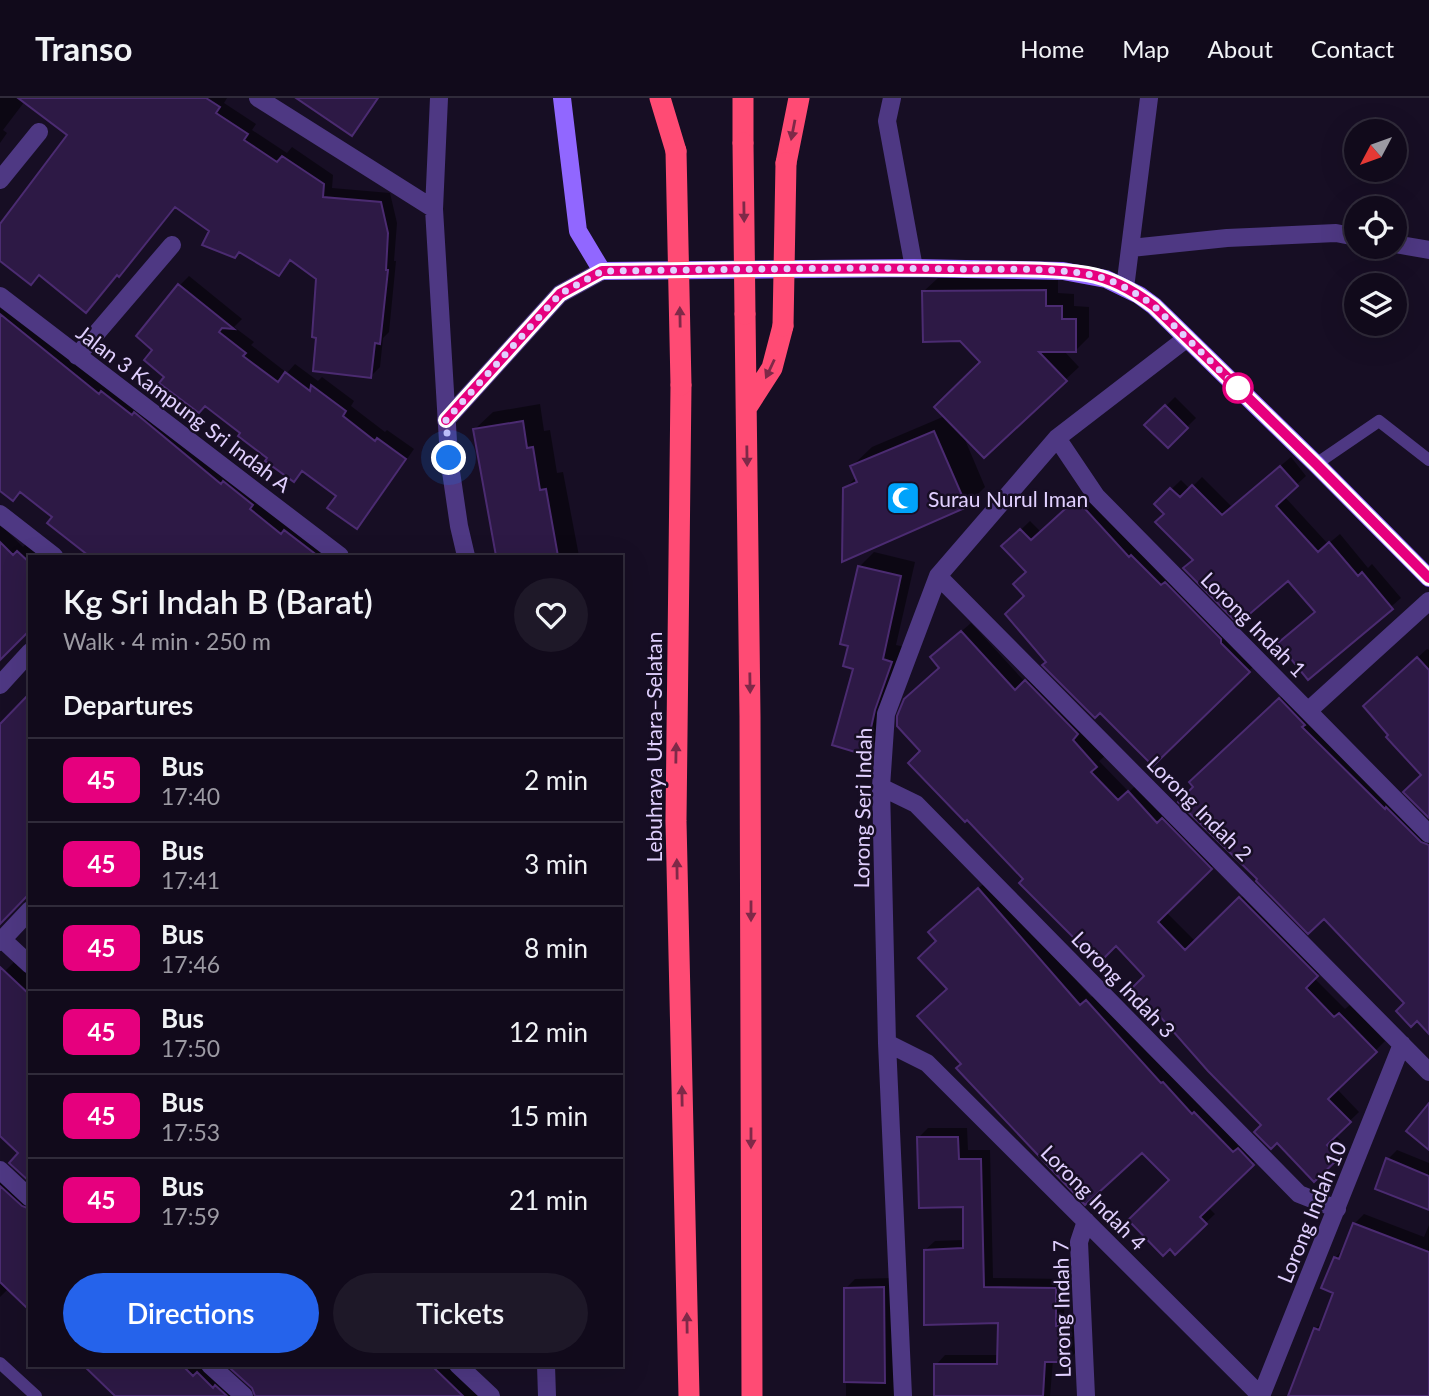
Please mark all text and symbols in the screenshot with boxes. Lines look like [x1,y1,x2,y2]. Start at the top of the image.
text: Transo [35,28,132,68]
text: Home [1020,34,1084,63]
text: Map [1122,34,1170,63]
text: About [1208,34,1273,63]
text: Contact [1311,34,1394,63]
one-way arrow [787,119,798,141]
north arrow [1344,119,1407,182]
map controls [1344,119,1407,336]
button: locate [1344,196,1407,259]
one-way arrow [738,201,750,223]
button: layers [1344,273,1407,336]
one-way arrow [674,306,685,328]
street label: Jalan 3 Kampung Sri Indah A [72,319,297,497]
one-way arrow [764,359,776,379]
unlabelled marker [1223,373,1253,403]
your location [431,440,466,475]
one-way arrow [741,445,753,467]
mosque icon: Surau Nurul Iman [884,479,922,517]
place label: Surau Nurul Iman [928,486,1088,511]
street label: Lorong Indah 1 [1196,566,1312,682]
button: heart [514,578,588,652]
text: Kg Sri Indah B (Barat) [63,581,373,621]
text: Walk · 4 min · 250 m [63,627,271,655]
street label: Lebuhraya Utara–Selatan [641,631,666,863]
one-way arrow [744,673,756,695]
text: Departures [63,689,193,721]
street label: Lorong Seri Indah [848,727,876,889]
one-way arrow [671,741,682,763]
text: Bus [161,750,204,782]
street label: Lorong Indah 2 [1142,750,1258,866]
text: 2 min [524,764,588,796]
text: 45 [88,765,115,794]
text: 17:40 [161,782,220,810]
text: Bus [161,834,204,866]
text: 3 min [524,848,588,880]
text: 45 [88,849,115,878]
one-way arrow [671,857,682,879]
text: 17:41 [161,866,220,894]
one-way arrow [745,900,757,922]
text: Bus [161,918,204,950]
street label: Lorong Indah 3 [1067,926,1181,1042]
text: 8 min [524,932,588,964]
text: 45 [88,933,115,962]
text: 17:46 [161,950,220,978]
text: Bus [161,1002,204,1034]
text: 12 min [509,1016,588,1048]
text: 45 [88,1017,115,1046]
text: 17:50 [161,1034,220,1062]
one-way arrow [676,1085,688,1107]
text: Bus [161,1086,204,1118]
text: 15 min [509,1100,588,1132]
text: 45 [88,1101,115,1130]
text: 17:53 [161,1118,220,1146]
one-way arrow [745,1128,757,1150]
street label: Lorong Indah 10 [1271,1138,1351,1286]
street label: Lorong Indah 4 [1036,1139,1152,1255]
text: Bus [161,1170,204,1202]
text: 21 min [509,1184,588,1216]
text: 45 [88,1185,115,1214]
text: 17:59 [161,1202,220,1230]
street label: Lorong Indah 7 [1047,1240,1075,1378]
button: Directions [63,1273,319,1353]
button: Tickets [333,1273,588,1353]
one-way arrow [682,1312,693,1334]

